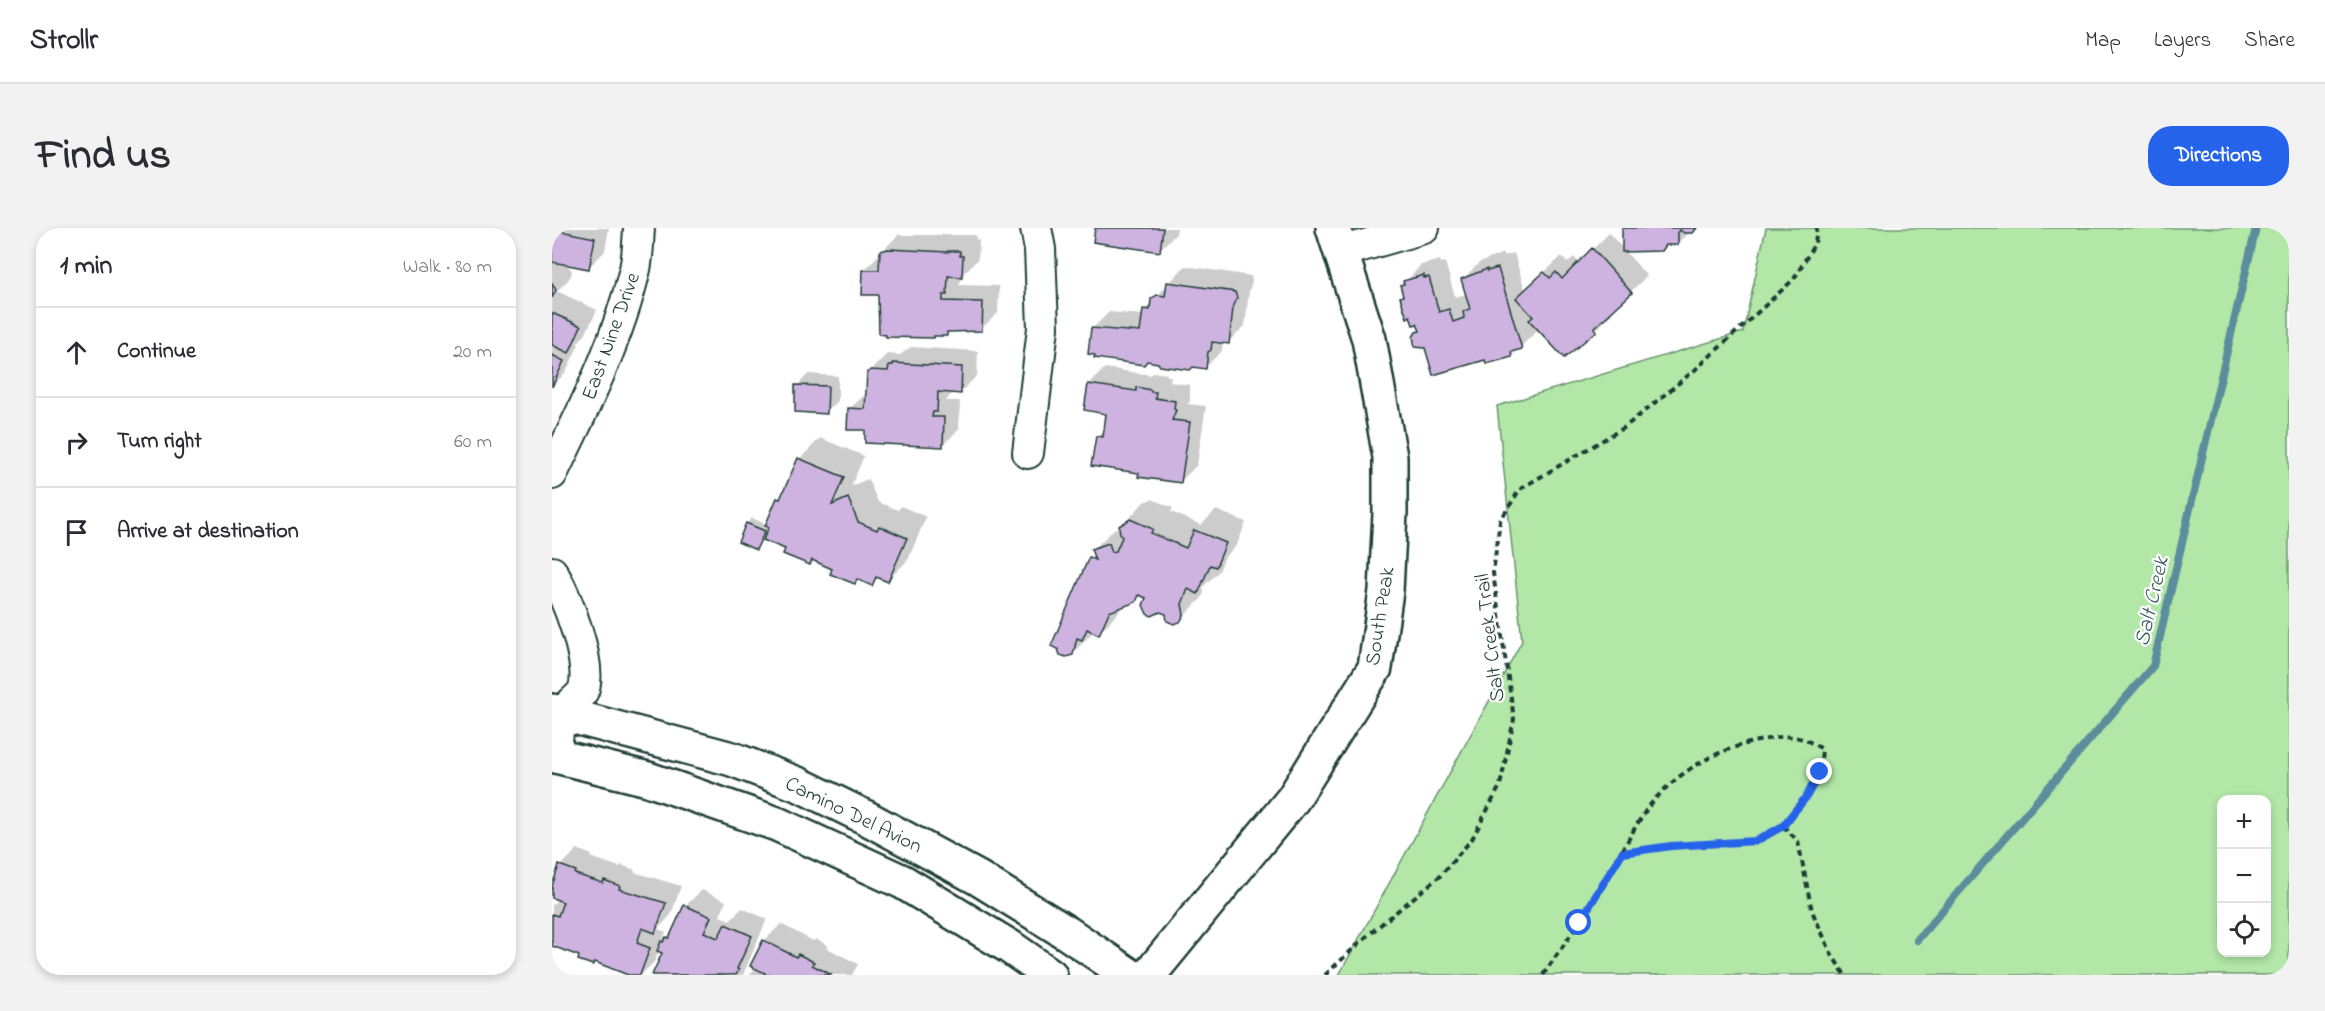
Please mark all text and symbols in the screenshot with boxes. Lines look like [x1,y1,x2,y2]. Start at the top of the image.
text: Strollr [30,21,98,62]
text: Map [2085,26,2121,56]
text: Layers [2154,26,2211,56]
text: Share [2244,26,2295,56]
text: Find us [36,126,171,187]
button: Directions [2148,126,2289,186]
text: 1 min [60,248,112,286]
text: Walk · 80 m [403,253,492,282]
street label: East Nine Drive [575,268,649,405]
icon: ahead [60,336,93,369]
text: Continue [117,336,196,368]
text: 20 m [453,338,492,367]
icon: right [60,426,93,459]
text: Turn right [117,426,202,458]
text: 60 m [454,428,492,457]
icon: arrive [60,516,93,549]
text: Arrive at destination [117,516,299,548]
water label: Salt Creek [2127,552,2179,650]
street label: South Peak [1358,564,1404,668]
street label: Salt Creek Trail [1468,572,1514,704]
route end [1806,758,1832,784]
street label: Camino Del Avion [780,770,927,862]
map controls [2217,795,2271,957]
button: + [2217,795,2271,849]
button: − [2217,849,2271,903]
button: locate [2217,903,2271,957]
route start [1565,909,1591,935]

